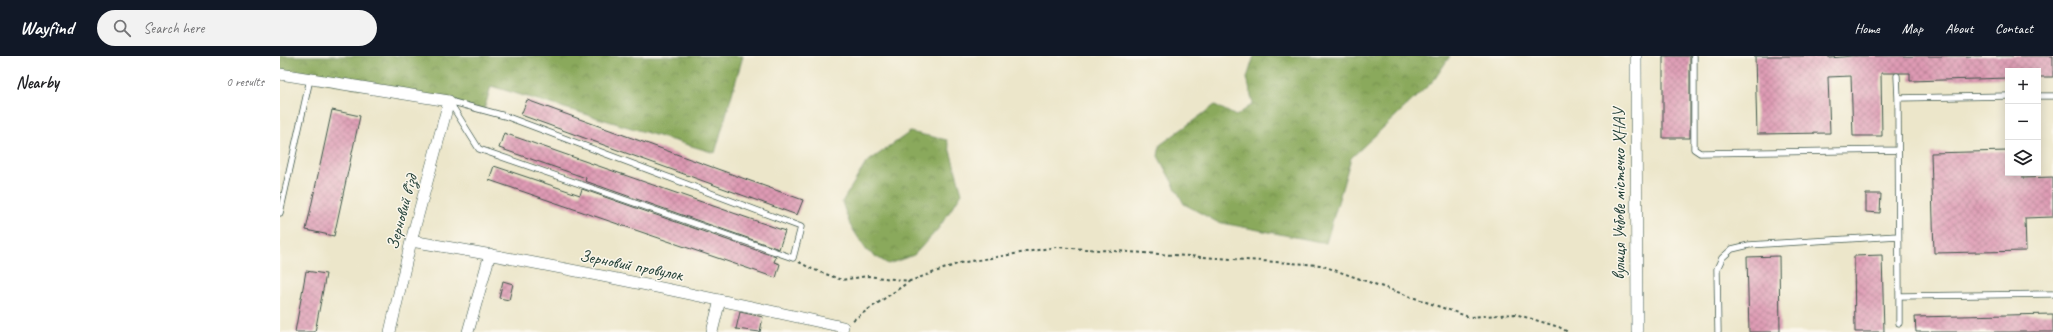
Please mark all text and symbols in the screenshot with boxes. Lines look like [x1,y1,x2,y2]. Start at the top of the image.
search box [97,10,377,46]
text: Wayfind [20,16,73,40]
icon: search [111,17,133,39]
text: Search here [143,19,204,38]
text: Home [1854,20,1880,37]
text: Map [1902,20,1923,37]
text: About [1945,20,1973,37]
text: Contact [1995,20,2033,37]
map controls [2005,68,2041,176]
button: + [2005,68,2041,104]
text: Nearby [16,72,59,93]
text: 0 results [226,74,264,90]
button: − [2005,104,2041,140]
street label: вулиця Учбове містечко ХНАУ [1609,106,1630,280]
button: layers [2005,140,2041,176]
street label: Зерновий в'їзд [382,171,423,252]
street label: Зерновий провулок [578,245,686,286]

